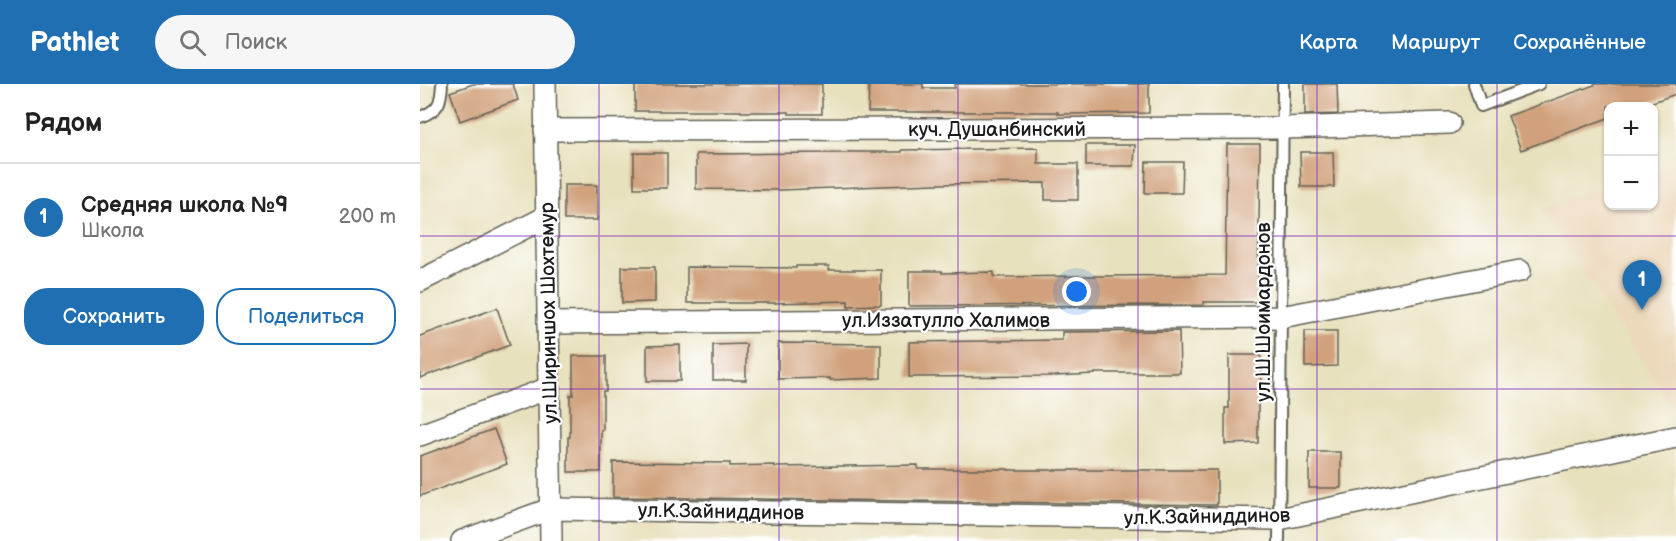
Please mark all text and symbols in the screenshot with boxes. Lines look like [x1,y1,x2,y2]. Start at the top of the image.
search box [155,15,575,69]
text: Pathlet [30,26,119,59]
icon: search [176,26,209,59]
text: Поиск [224,29,287,56]
text: Карта [1299,30,1358,55]
text: Маршрут [1391,30,1480,55]
text: Сохранённые [1513,30,1646,55]
map controls [1604,102,1658,210]
button: + [1604,102,1658,156]
text: Рядом [24,108,102,139]
street label: куч. Душанбинский [908,118,1086,142]
button: − [1604,156,1658,210]
text: Средняя школа №9 [81,192,288,219]
street label: ул.Шириншох Шохтемур [535,201,563,424]
text: 1 [39,205,48,229]
text: 200 m [339,205,396,229]
text: Школа [81,219,144,243]
street label: ул.Ш.Шоимардонов [1252,222,1276,402]
pin: 1 [1622,260,1662,310]
your location [1062,277,1091,306]
button: Сохранить [24,288,204,345]
button: Поделиться [216,288,396,345]
street label: ул.Иззатулло Халимов [842,309,1051,333]
street label: ул.К.Зайниддинов [638,499,805,525]
street label: ул.К.Зайниддинов [1124,504,1291,530]

